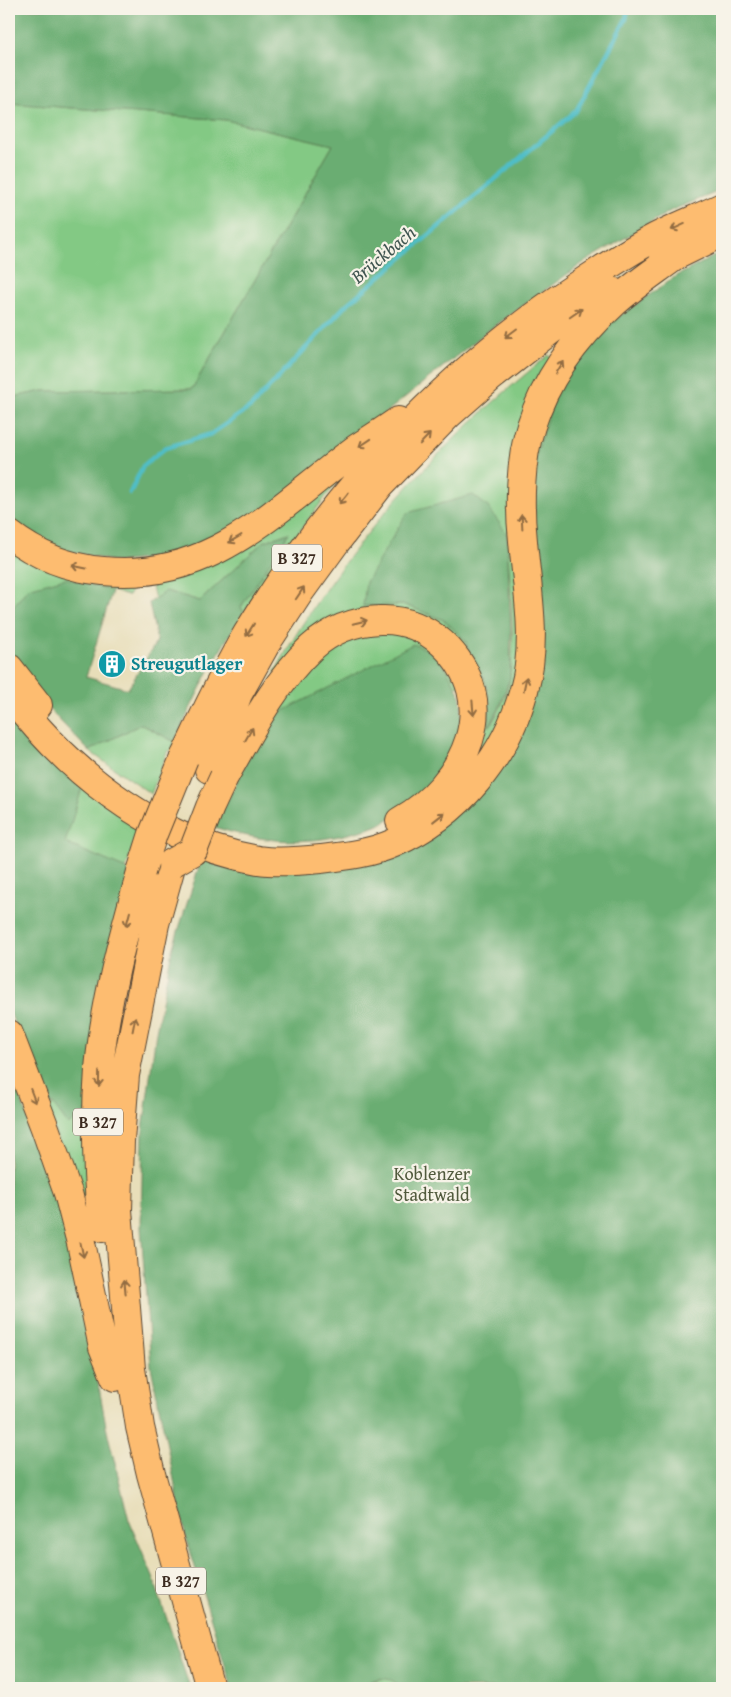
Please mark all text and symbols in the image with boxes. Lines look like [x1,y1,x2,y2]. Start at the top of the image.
water label: Brückbach [344,218,422,290]
one-way arrow [671,222,686,232]
one-way arrow [569,308,583,318]
one-way arrow [505,327,518,338]
one-way arrow [554,361,564,375]
one-way arrow [419,433,431,445]
one-way arrow [359,438,373,448]
one-way arrow [338,491,349,504]
one-way arrow [517,515,526,531]
one-way arrow [228,535,242,545]
road number: B 327 [272,544,322,572]
one-way arrow [72,562,88,572]
one-way arrow [295,586,305,600]
one-way arrow [351,617,367,626]
one-way arrow [244,623,254,637]
building icon: Streugutlager [97,649,127,679]
place label: Streugutlager [131,650,243,677]
one-way arrow [521,676,531,692]
one-way arrow [468,699,478,715]
one-way arrow [244,728,254,742]
one-way arrow [432,812,445,823]
one-way arrow [123,911,132,927]
one-way arrow [130,1016,140,1032]
one-way arrow [94,1070,104,1086]
one-way arrow [29,1088,38,1103]
road number: B 327 [73,1108,123,1136]
park label: Koblenzer Stadtwald [394,1160,471,1208]
one-way arrow [78,1242,88,1258]
one-way arrow [120,1279,129,1295]
road number: B 327 [156,1568,206,1594]

